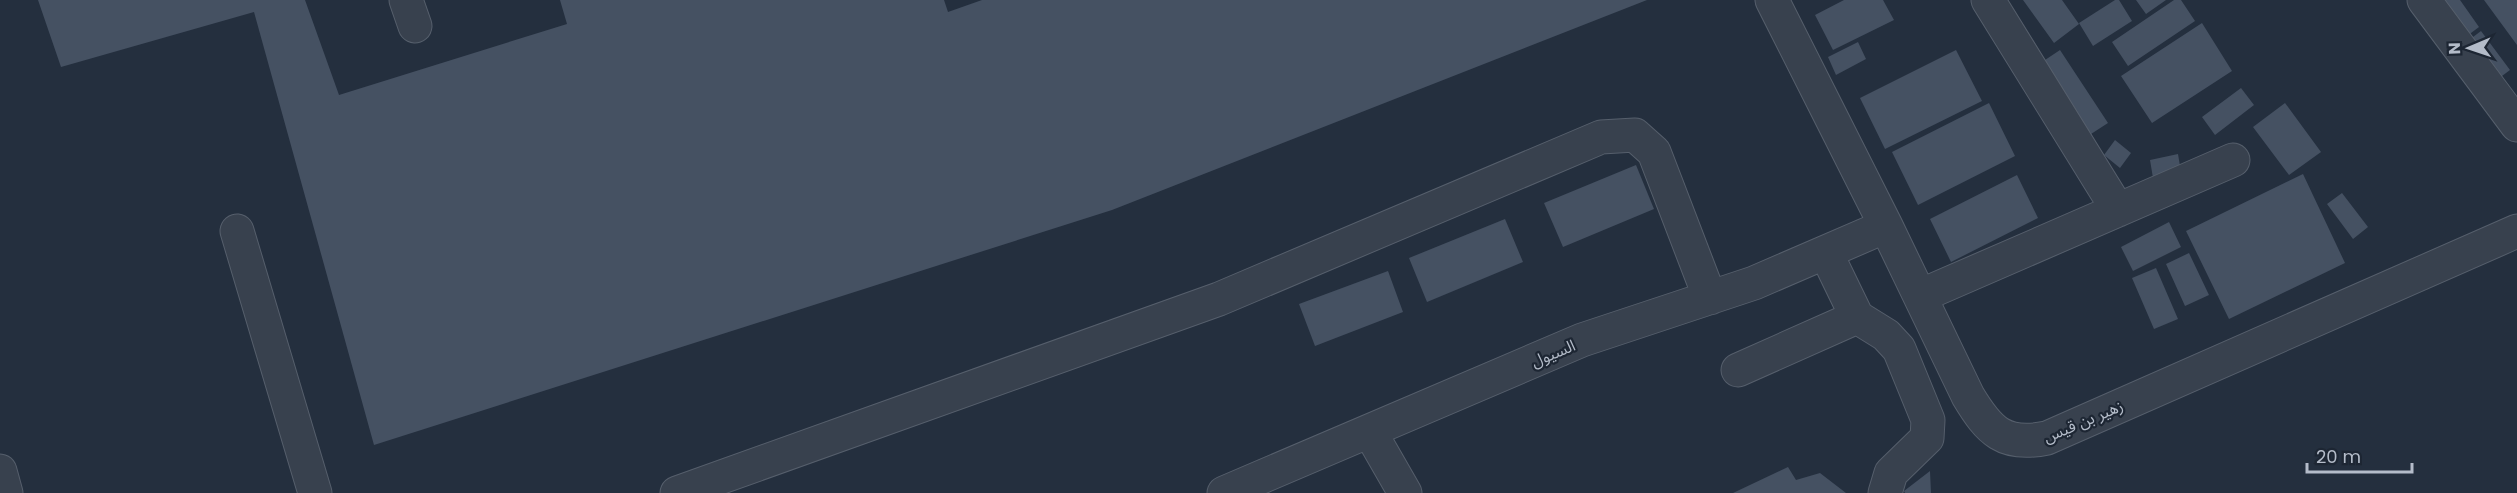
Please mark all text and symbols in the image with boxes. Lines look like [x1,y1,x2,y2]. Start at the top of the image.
north arrow [2439,18,2499,78]
text: N [2443,42,2466,55]
street label: السيول [1527,334,1579,373]
street label: زهير بن قيس [2040,394,2127,449]
scale bar [2307,436,2412,474]
text: 20 m [2316,444,2361,469]

